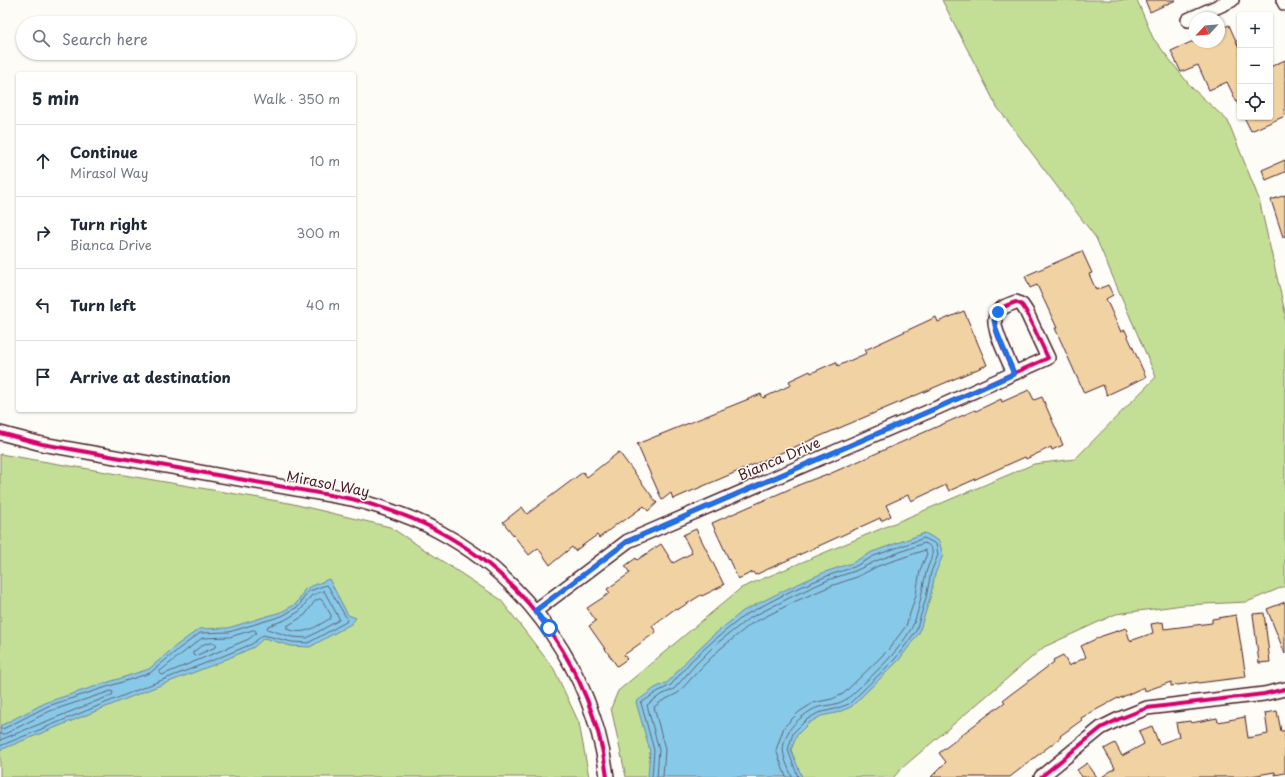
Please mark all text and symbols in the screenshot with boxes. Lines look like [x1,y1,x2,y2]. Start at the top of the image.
north arrow [1189,12,1225,48]
map controls [1237,12,1273,120]
button: + [1237,12,1273,48]
search box [16,16,356,60]
icon: search [30,27,52,49]
text: Search here [62,27,148,50]
button: − [1237,48,1273,84]
button: locate [1237,84,1273,120]
text: 5 min [32,85,79,111]
text: Walk · 350 m [253,89,340,108]
text: Continue [70,140,138,163]
icon: ahead [32,150,54,172]
text: 10 m [310,151,340,170]
text: Mirasol Way [70,163,148,182]
text: Turn right [70,212,147,235]
icon: right [32,222,54,244]
text: 300 m [296,223,340,242]
text: Bianca Drive [70,235,152,254]
text: Turn left [70,293,136,316]
icon: left [32,294,54,316]
text: 40 m [306,295,340,314]
route end [989,303,1007,321]
text: Arrive at destination [70,365,231,388]
icon: arrive [32,366,54,388]
street label: Bianca Drive [734,432,823,485]
street label: Mirasol Way [285,465,372,502]
route start [540,619,558,637]

